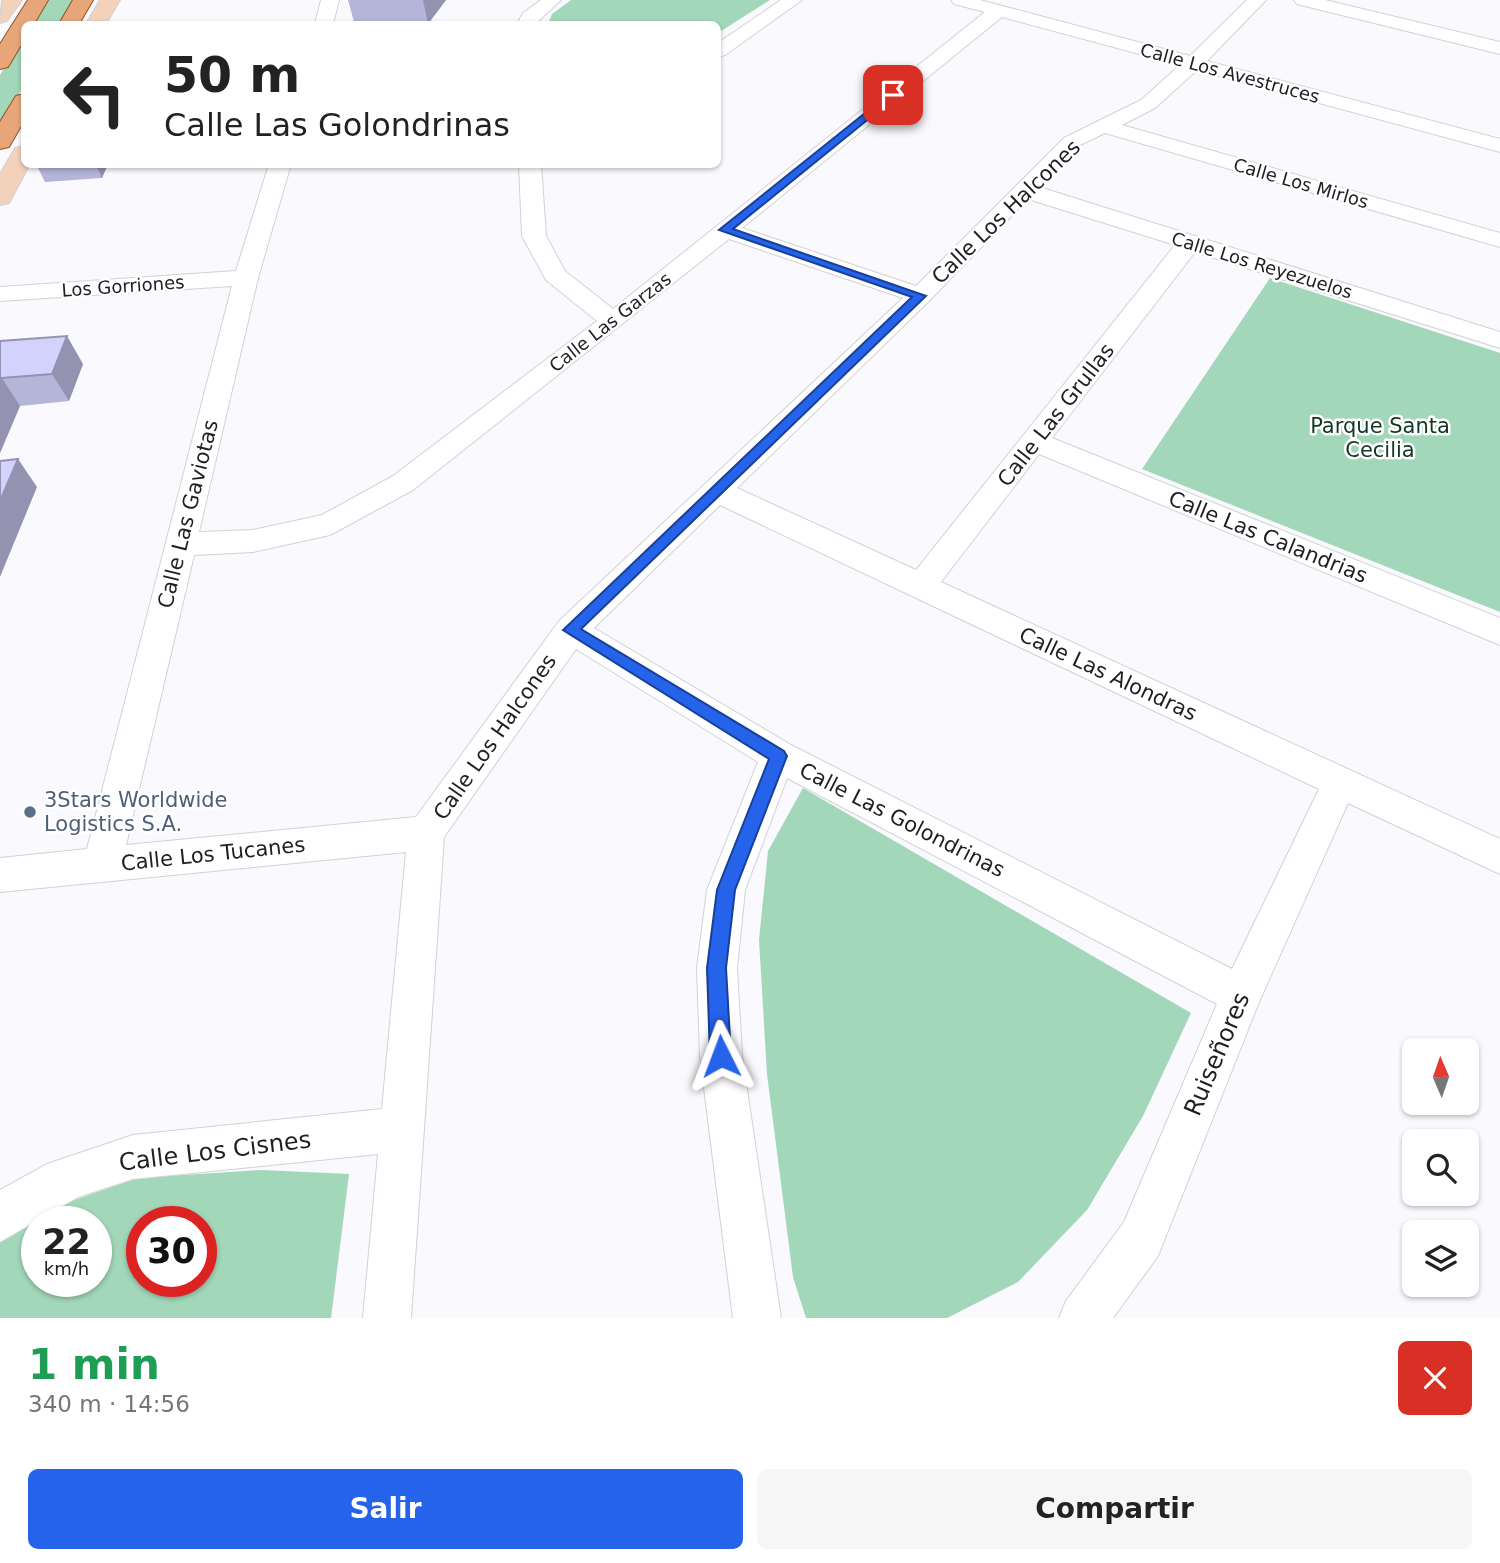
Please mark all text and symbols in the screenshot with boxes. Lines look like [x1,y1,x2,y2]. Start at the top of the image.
street label: Calle Los Avestruces [1138,39,1322,107]
text: 50 m [164,47,300,104]
icon: left [49,49,140,140]
pin [863,65,923,125]
icon: arrive [874,76,912,114]
text: Calle Las Golondrinas [164,106,510,144]
street label: Calle Los Halcones [927,135,1085,289]
street label: Calle Los Mirlos [1231,154,1371,212]
street label: Calle Los Reyezuelos [1169,227,1355,303]
street label: Calle Las Garzas [545,268,675,376]
street label: Los Gorriones [61,271,185,301]
street label: Calle Las Grullas [993,339,1119,491]
park label: Parque Santa Cecilia [1310,414,1450,462]
street label: Calle Las Gaviotas [153,417,223,611]
street label: Calle Las Calandrias [1165,486,1371,588]
street label: Calle Las Alondras [1015,622,1201,726]
street label: Calle Los Halcones [429,650,561,824]
street label: Calle Las Golondrinas [795,758,1009,882]
place label: 3Stars Worldwide Logistics S.A. [44,788,227,836]
marker: 3Stars Worldwide Logistics S.A. [22,804,38,820]
street label: Calle Los Tucanes [120,832,306,876]
street label: Ruiseñores [1178,988,1256,1120]
position arrow [684,1019,758,1093]
north arrow [1402,1038,1479,1115]
map controls [1402,1038,1479,1297]
street label: Calle Los Cisnes [117,1125,313,1177]
button: search [1402,1129,1479,1206]
speed limit sign: 30 [126,1206,217,1297]
button: layers [1402,1220,1479,1297]
text: 22 [42,1222,91,1262]
text: km/h [44,1258,89,1279]
text: 1 min [28,1340,160,1389]
button: close [1398,1341,1472,1415]
text: 340 m · 14:56 [28,1391,190,1417]
button: Salir [28,1469,743,1549]
button: Compartir [757,1469,1472,1549]

